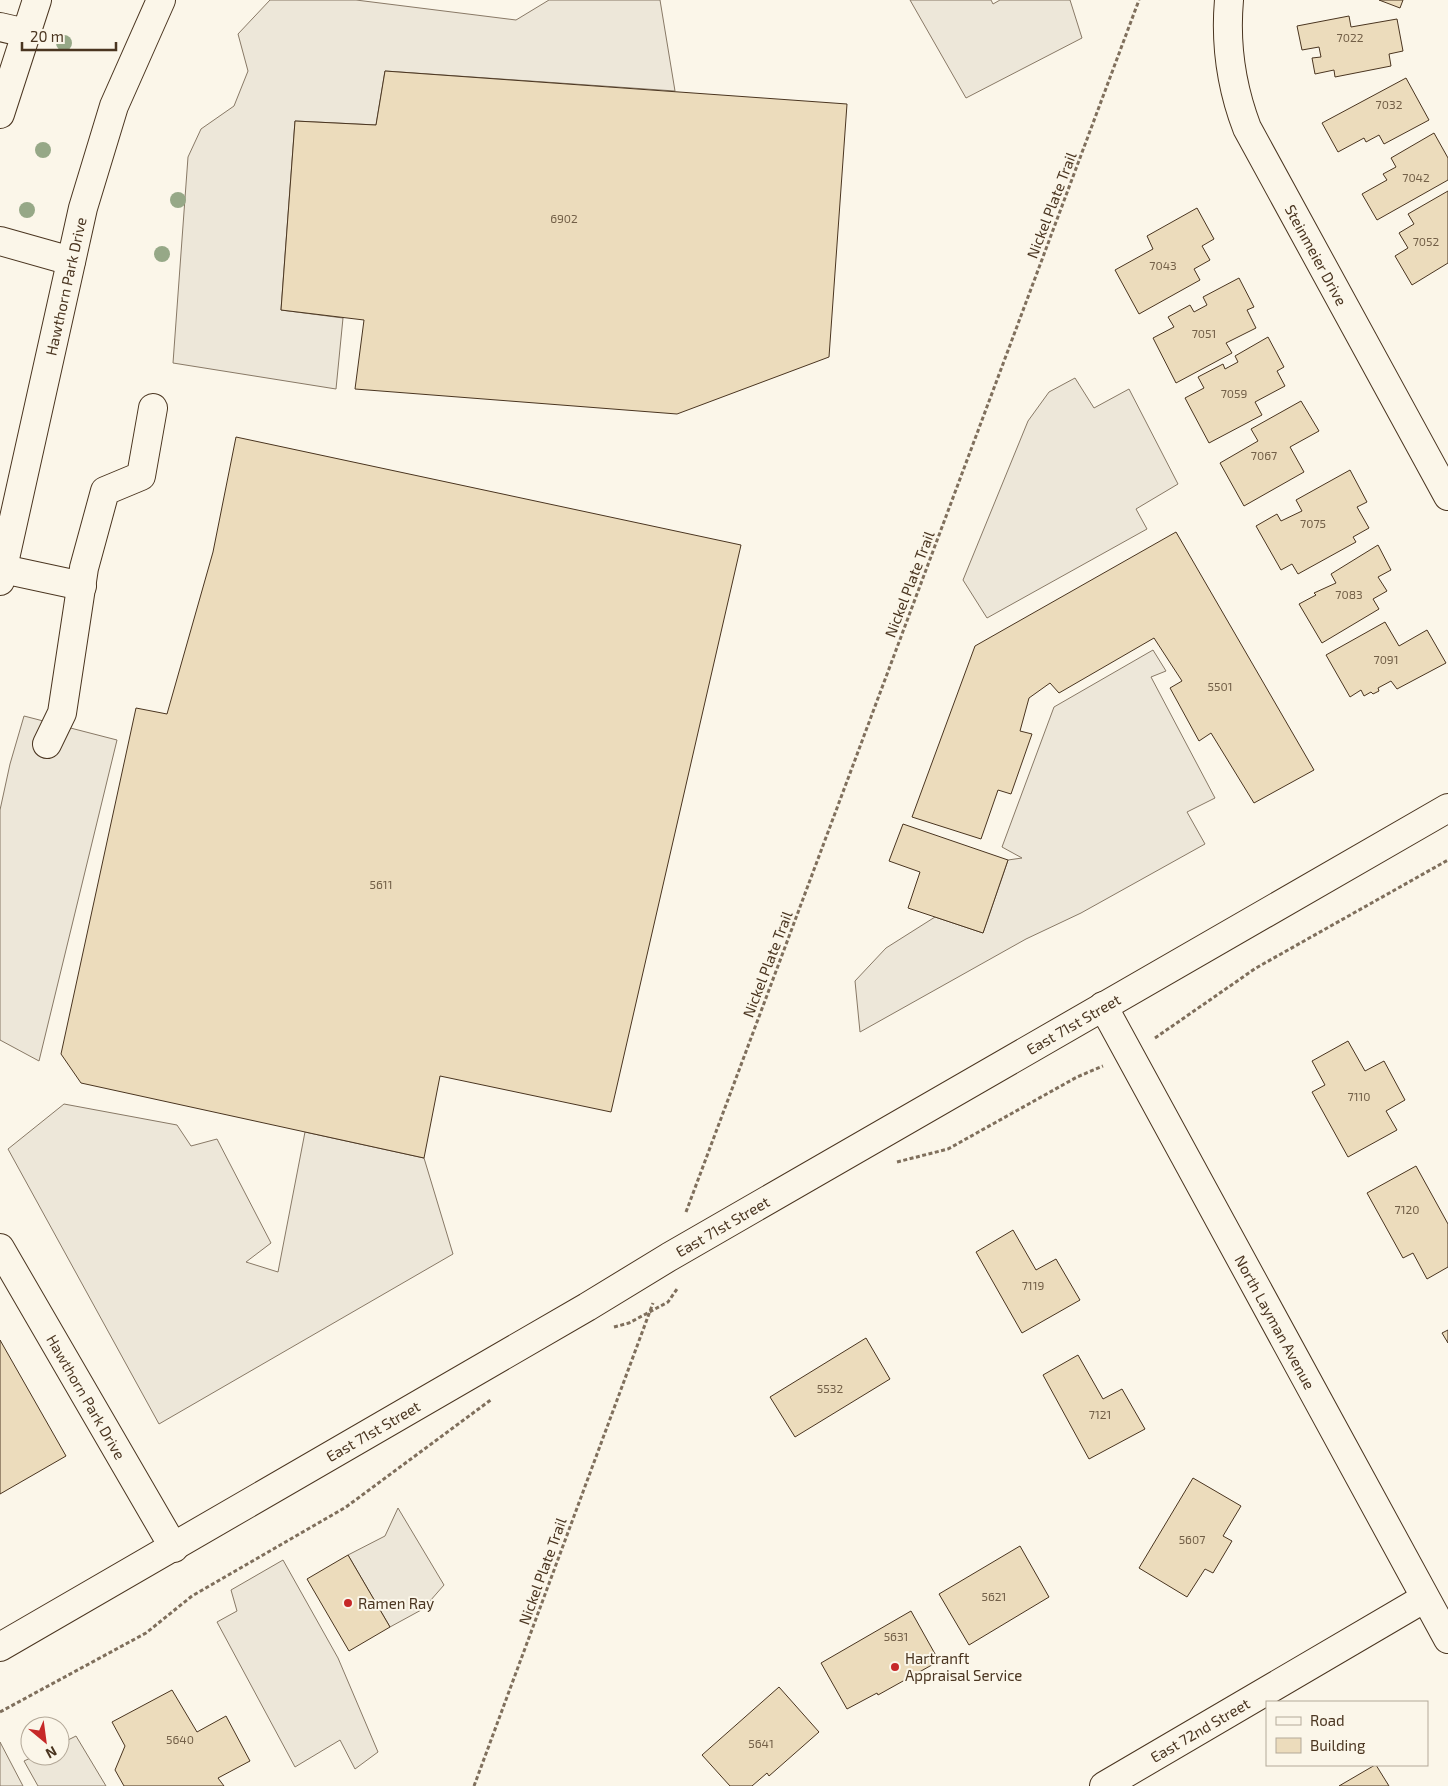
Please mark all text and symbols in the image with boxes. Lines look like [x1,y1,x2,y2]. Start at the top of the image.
scale bar [22,20,116,52]
text: 20 m [30,27,64,45]
house number: 7022 [1337,30,1364,44]
house number: 7032 [1376,97,1403,111]
street label: Nickel Plate Trail [1022,149,1080,261]
house number: 7042 [1402,170,1430,184]
street label: Steinmeier Drive [1281,201,1351,308]
house number: 6902 [550,211,578,225]
street label: Hawthorn Park Drive [41,215,90,357]
house number: 7052 [1413,234,1440,248]
house number: 7043 [1149,258,1177,272]
house number: 7051 [1192,326,1216,340]
house number: 7059 [1221,386,1247,400]
house number: 7067 [1251,448,1277,462]
house number: 7075 [1300,516,1326,530]
street label: Nickel Plate Trail [880,528,938,640]
house number: 7083 [1335,587,1363,601]
house number: 7091 [1373,652,1399,666]
house number: 5501 [1208,679,1232,693]
house number: 5611 [370,877,392,891]
street label: Nickel Plate Trail [738,908,796,1020]
street label: East 71st Street [1023,990,1124,1058]
house number: 7110 [1348,1089,1370,1103]
street label: East 71st Street [672,1192,773,1260]
house number: 7120 [1395,1202,1419,1216]
street label: North Layman Avenue [1231,1252,1319,1392]
house number: 7119 [1022,1278,1044,1292]
street label: Hawthorn Park Drive [43,1331,130,1462]
house number: 5532 [817,1381,843,1395]
street label: East 71st Street [323,1397,423,1465]
house number: 7121 [1089,1407,1111,1421]
street label: Nickel Plate Trail [514,1515,570,1627]
house number: 5607 [1179,1532,1205,1546]
house number: 5621 [982,1589,1006,1603]
place label: Ramen Ray [358,1594,434,1612]
marker: Ramen Ray [342,1597,354,1609]
house number: 5631 [884,1629,908,1643]
place label: Hartranft Appraisal Service [905,1649,1022,1684]
marker: Hartranft Appraisal Service [889,1661,901,1673]
street label: East 72nd Street [1147,1694,1253,1766]
legend [1266,1701,1428,1766]
text: Road [1310,1711,1345,1729]
north arrow [20,1716,70,1766]
house number: 5640 [166,1732,194,1746]
house number: 5641 [748,1736,774,1750]
text: Building [1310,1736,1366,1754]
text: N [43,1743,60,1763]

